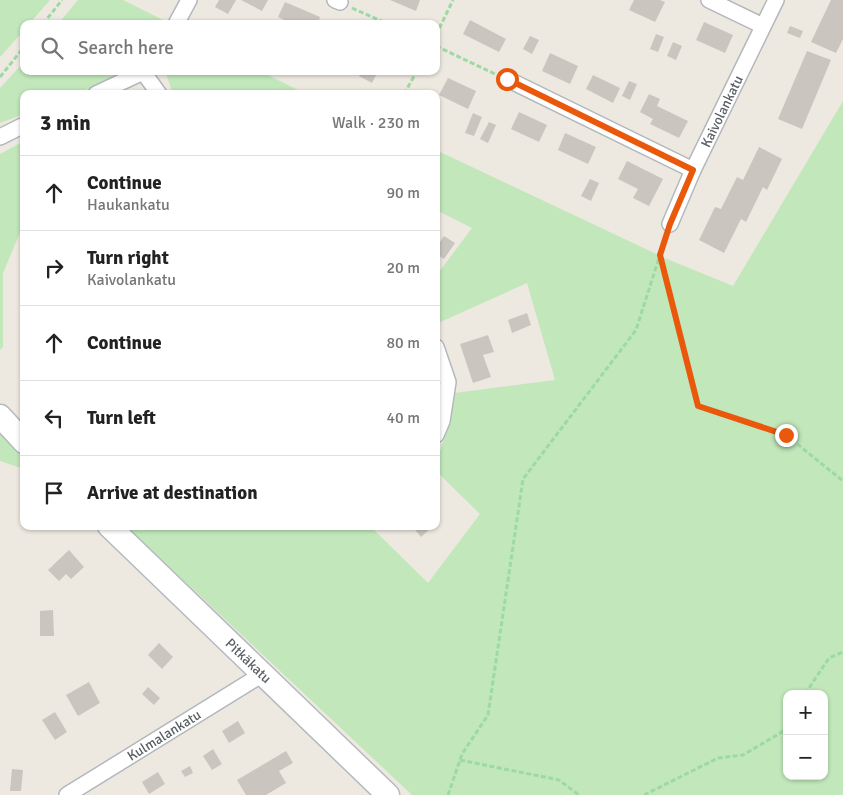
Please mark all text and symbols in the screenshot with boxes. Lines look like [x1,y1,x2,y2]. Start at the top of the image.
search box [20,20,440,75]
icon: search [38,34,66,62]
text: Search here [78,36,174,60]
route start [496,68,519,91]
street label: Kaivolankatu [697,73,746,150]
text: 3 min [40,110,91,136]
text: Walk · 230 m [332,113,420,133]
text: Continue [87,171,162,195]
icon: ahead [40,179,68,207]
text: 90 m [386,183,420,203]
text: Haukankatu [87,195,170,215]
text: Turn right [87,246,169,270]
icon: right [40,254,68,282]
text: 20 m [386,258,420,278]
text: Kaivolankatu [87,270,176,290]
icon: ahead [40,329,68,357]
text: Continue [87,331,162,355]
text: 80 m [386,333,420,353]
icon: left [40,404,68,432]
text: Turn left [87,406,156,430]
text: 40 m [386,408,420,428]
route end [775,424,798,447]
icon: arrive [40,479,68,507]
text: Arrive at destination [87,481,258,505]
street label: Pitkäkatu [222,635,275,687]
map controls [783,690,828,780]
button: + [783,690,828,735]
street label: Kulmalankatu [124,706,204,764]
button: − [783,735,828,780]

